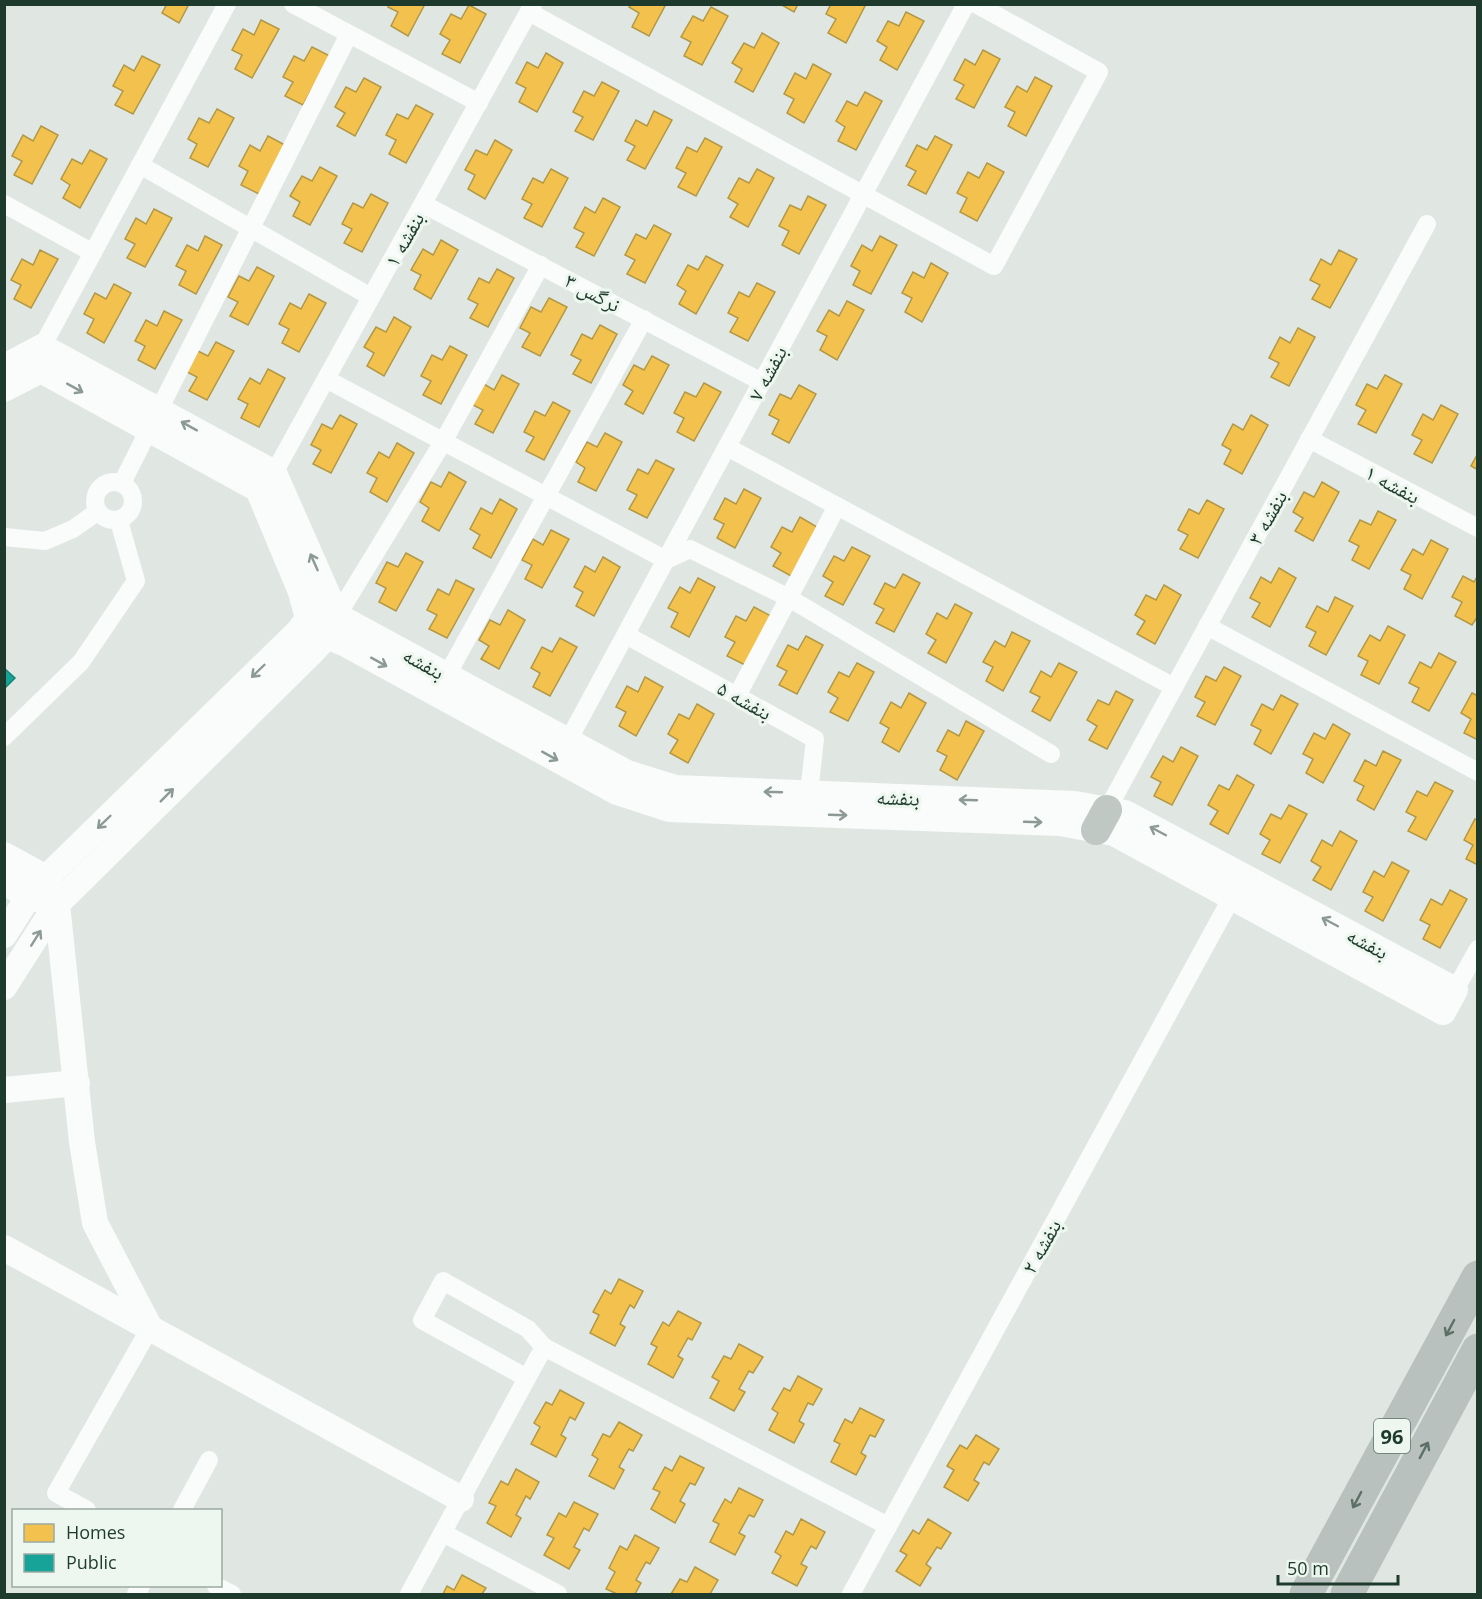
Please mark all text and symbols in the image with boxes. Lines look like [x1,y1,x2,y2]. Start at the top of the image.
street label: بنفشه ۱ [378,207,430,271]
street label: نرگس ۳ [560,266,626,318]
street label: بنفشه ۷ [741,341,793,405]
one-way arrow [66,383,83,395]
one-way arrow [181,420,198,432]
street label: بنفشه ۱ [1361,458,1425,510]
street label: بنفشه ۳ [1241,485,1293,549]
one-way arrow [308,554,319,572]
street label: بنفشه [398,640,450,686]
one-way arrow [370,656,387,668]
one-way arrow [251,664,266,678]
street label: بنفشه ۵ [713,674,777,726]
one-way arrow [541,750,558,762]
street label: بنفشه [876,782,920,812]
one-way arrow [764,786,784,798]
one-way arrow [160,788,175,803]
one-way arrow [958,794,978,805]
one-way arrow [828,809,848,821]
one-way arrow [96,814,111,829]
one-way arrow [1023,817,1043,828]
one-way arrow [1149,825,1167,836]
one-way arrow [1321,916,1339,928]
street label: بنفشه [1342,920,1394,966]
one-way arrow [30,930,42,947]
street label: بنفشه ۲ [1015,1214,1067,1278]
one-way arrow [1444,1319,1456,1336]
road number: 96 [1374,1419,1410,1453]
one-way arrow [1418,1442,1430,1459]
one-way arrow [1351,1491,1363,1508]
legend [12,1509,222,1587]
text: Homes [66,1520,125,1544]
scale bar [1278,1548,1398,1586]
text: Public [66,1550,117,1574]
text: 50 m [1287,1556,1329,1580]

